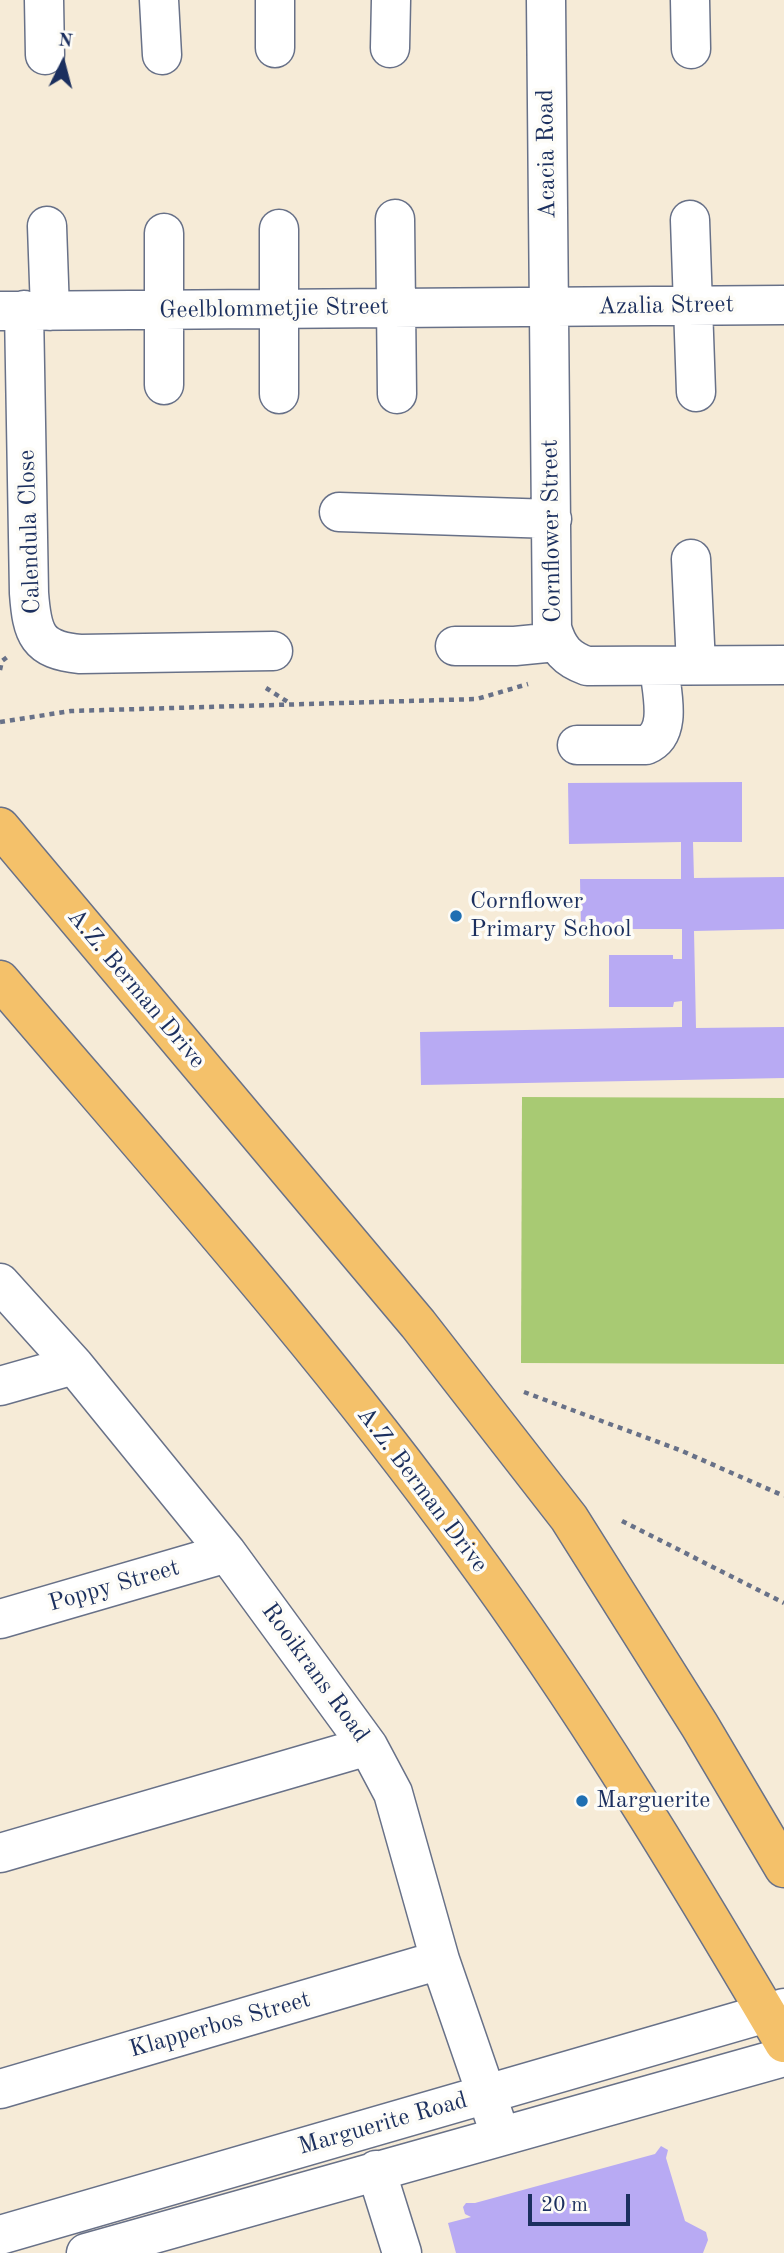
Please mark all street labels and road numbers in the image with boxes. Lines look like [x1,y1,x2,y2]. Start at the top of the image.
street label: Acacia Road [531,89,563,219]
street label: Azalia Street [598,290,734,322]
street label: Geelblommetjie Street [159,293,389,325]
street label: Cornflower Street [536,439,568,623]
street label: Calendula Close [13,449,47,615]
street label: A.Z. Berman Drive [61,903,211,1075]
street label: A.Z. Berman Drive [350,1402,494,1578]
street label: Poppy Street [45,1554,183,1618]
street label: Rooikrans Road [255,1598,375,1748]
street label: Klapperbos Street [126,1985,314,2065]
street label: Marguerite Road [295,2086,471,2162]

